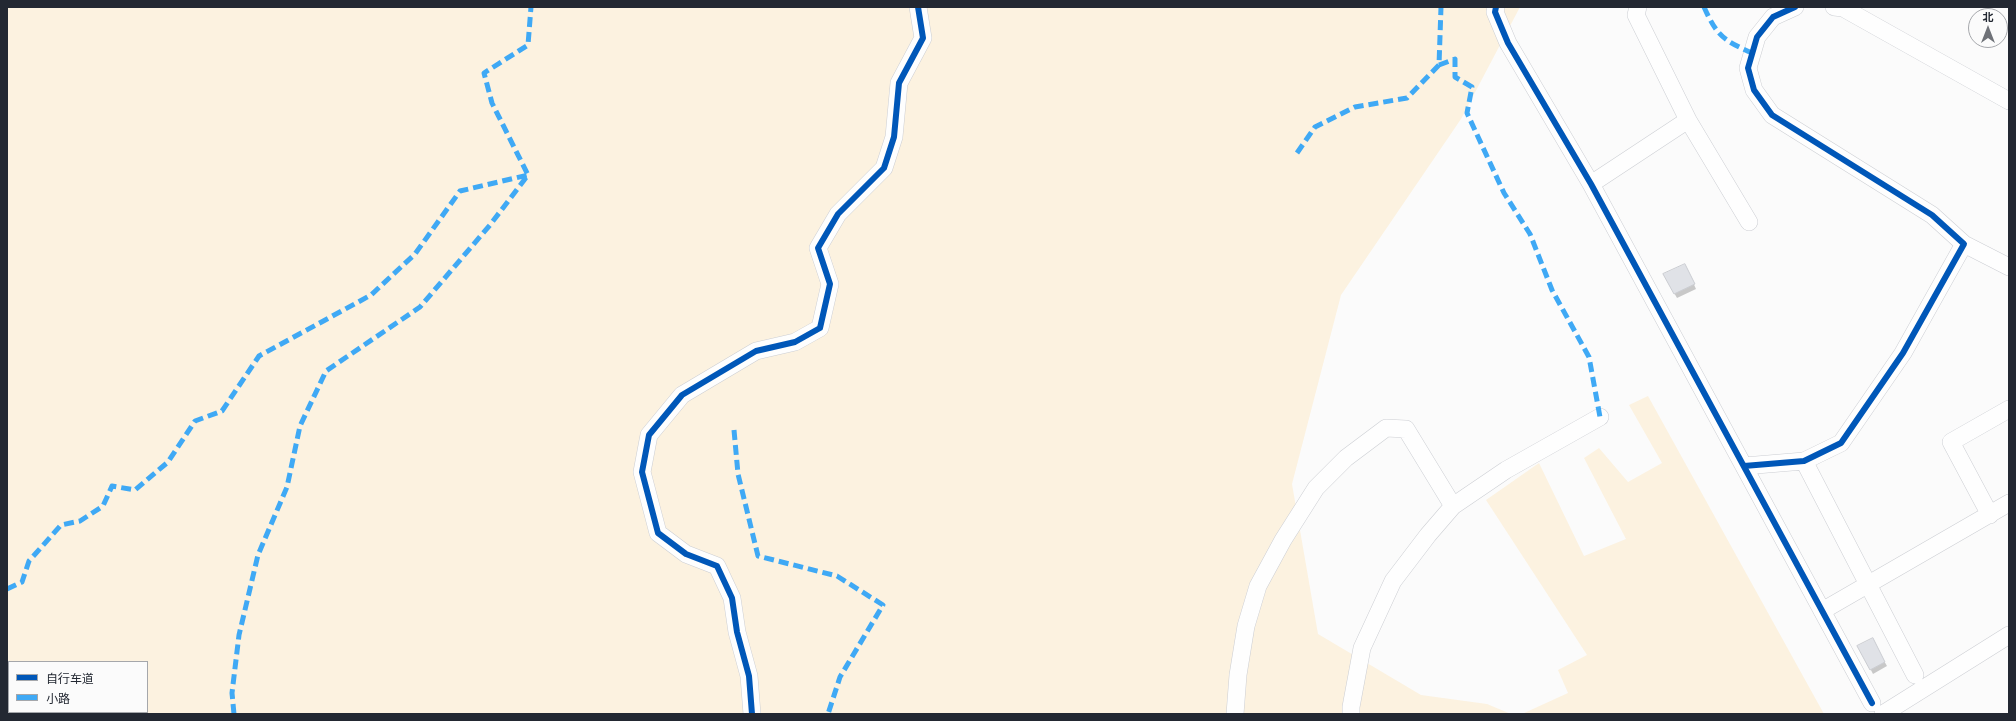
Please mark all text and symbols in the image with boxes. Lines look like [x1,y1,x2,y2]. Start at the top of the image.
north arrow [1968,8,2008,48]
text: 北 [1983,10,1994,23]
legend [8,661,148,713]
text: 自行车道 [46,671,94,685]
text: 小路 [46,691,70,705]

